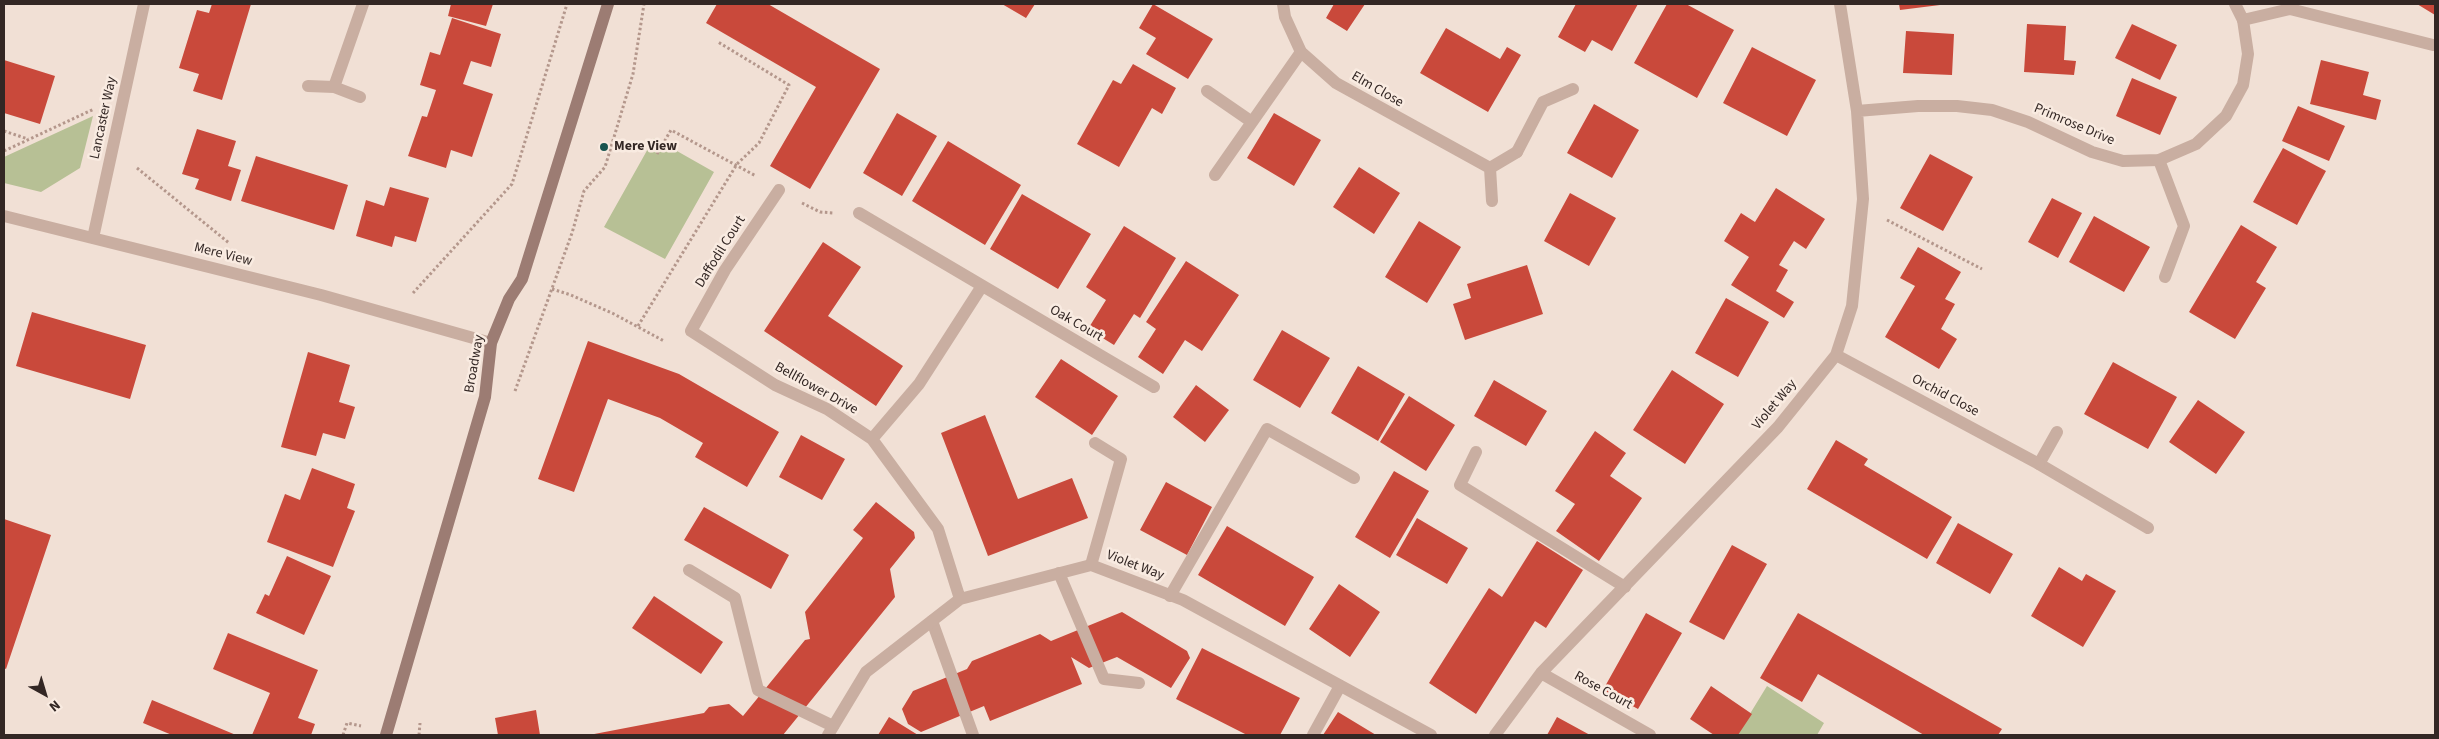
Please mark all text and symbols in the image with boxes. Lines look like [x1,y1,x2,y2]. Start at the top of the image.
street label: Elm Close [1348,68,1406,112]
street label: Lancaster Way [87,75,121,161]
street label: Primrose Drive [2031,100,2117,150]
place label: Mere View [614,139,677,155]
marker: Mere View [598,141,610,153]
street label: Daffodil Court [692,213,750,291]
street label: Mere View [192,240,254,270]
street label: Oak Court [1046,302,1106,346]
street label: Broadway [462,334,488,394]
street label: Bellflower Drive [771,359,861,419]
street label: Orchid Close [1908,371,1982,421]
street label: Violet Way [1749,376,1801,434]
street label: Violet Way [1104,547,1166,585]
street label: Rose Court [1571,668,1635,714]
north arrow [20,669,70,719]
text: N [45,695,64,716]

